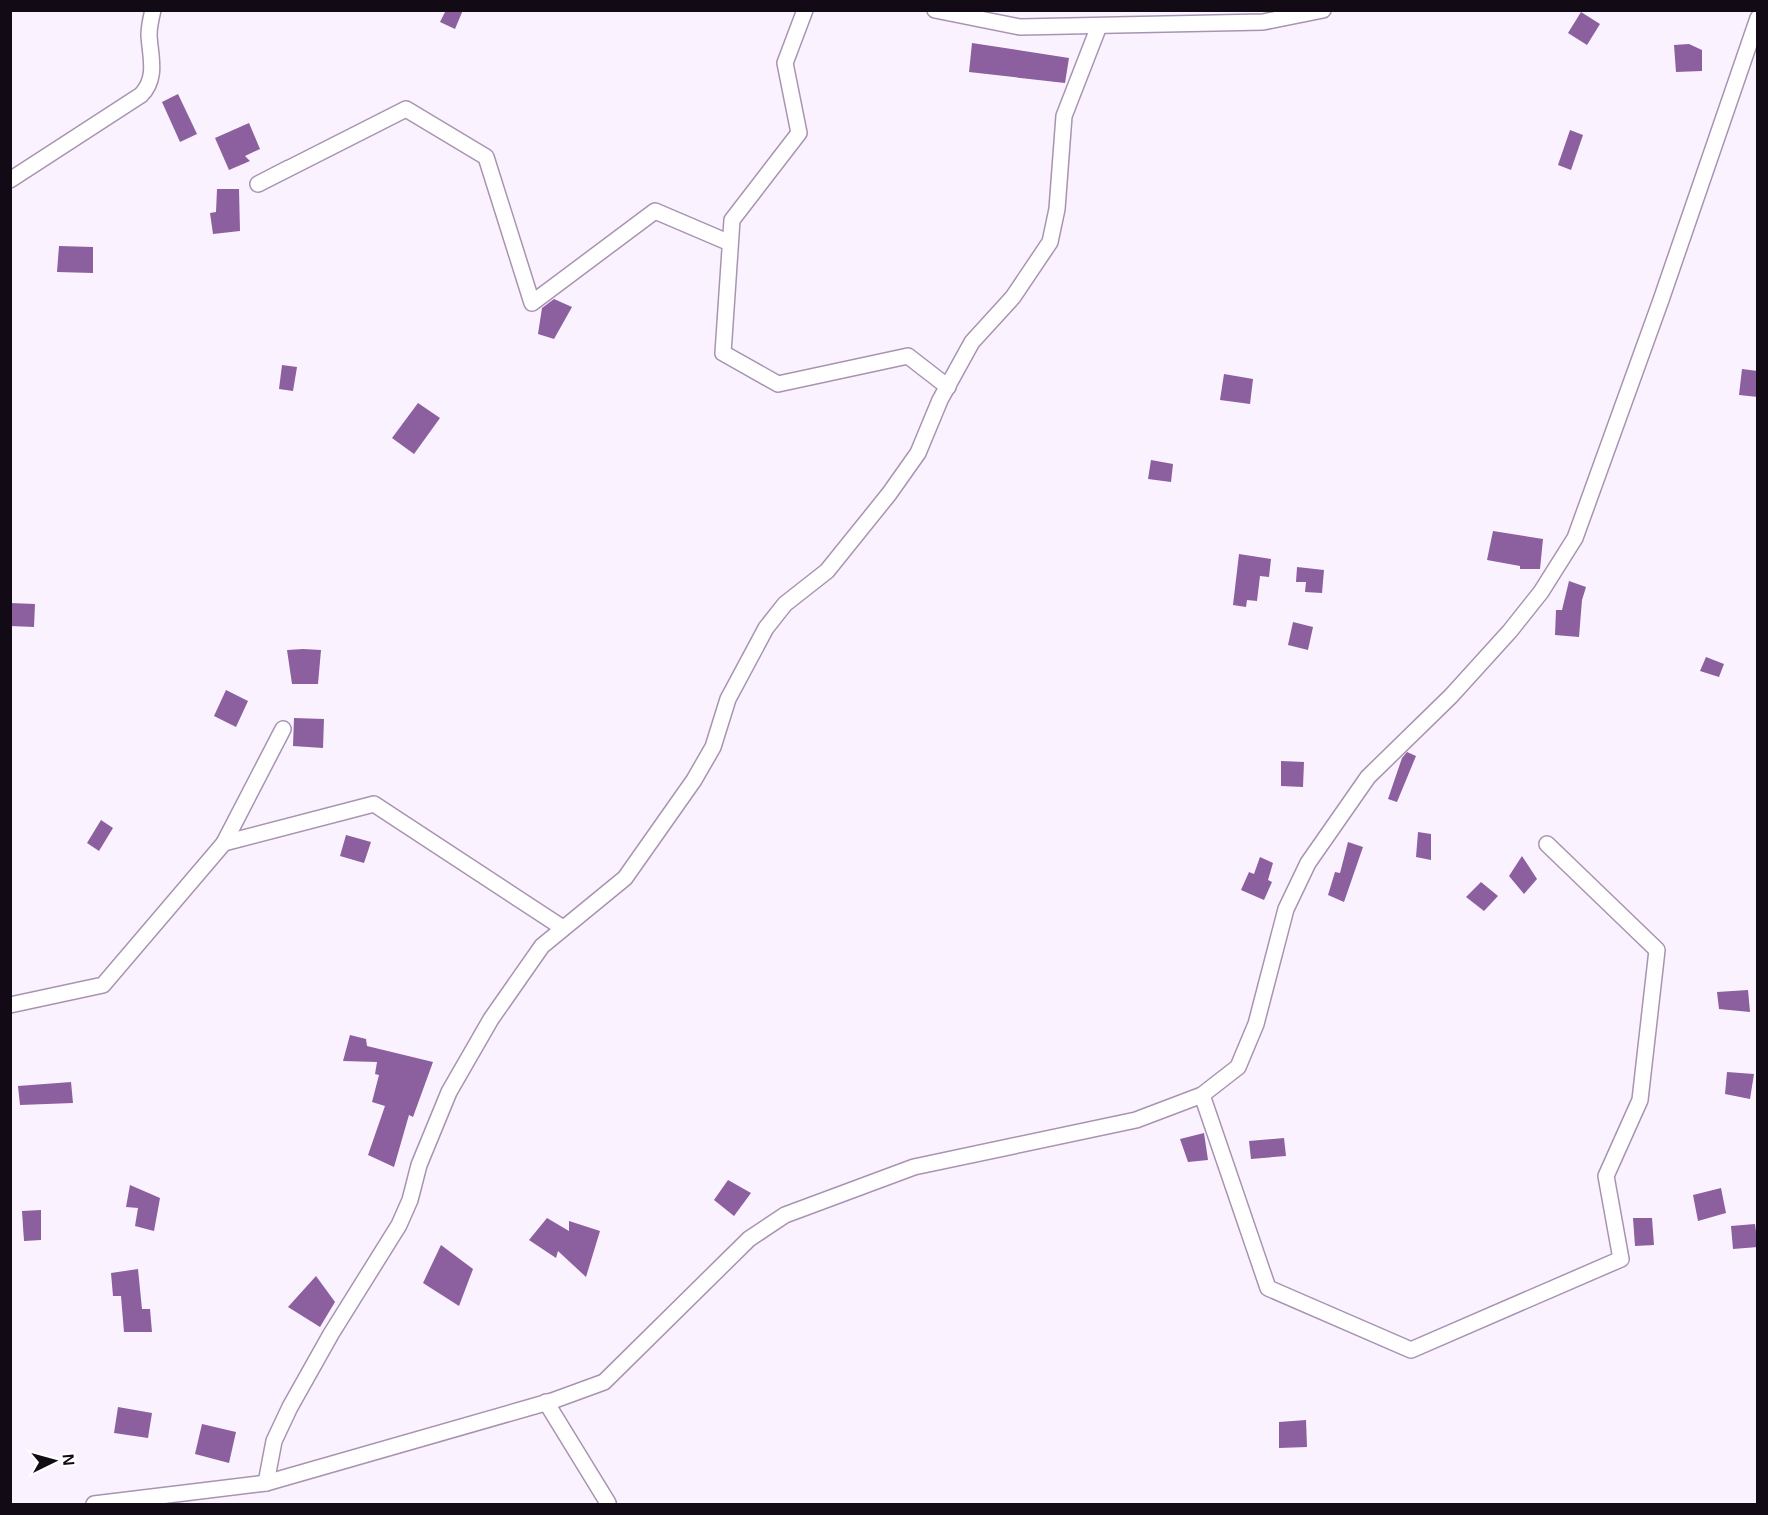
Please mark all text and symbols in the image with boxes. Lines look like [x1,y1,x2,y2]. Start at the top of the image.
north arrow [24,1431,84,1491]
text: N [59,1453,77,1466]

